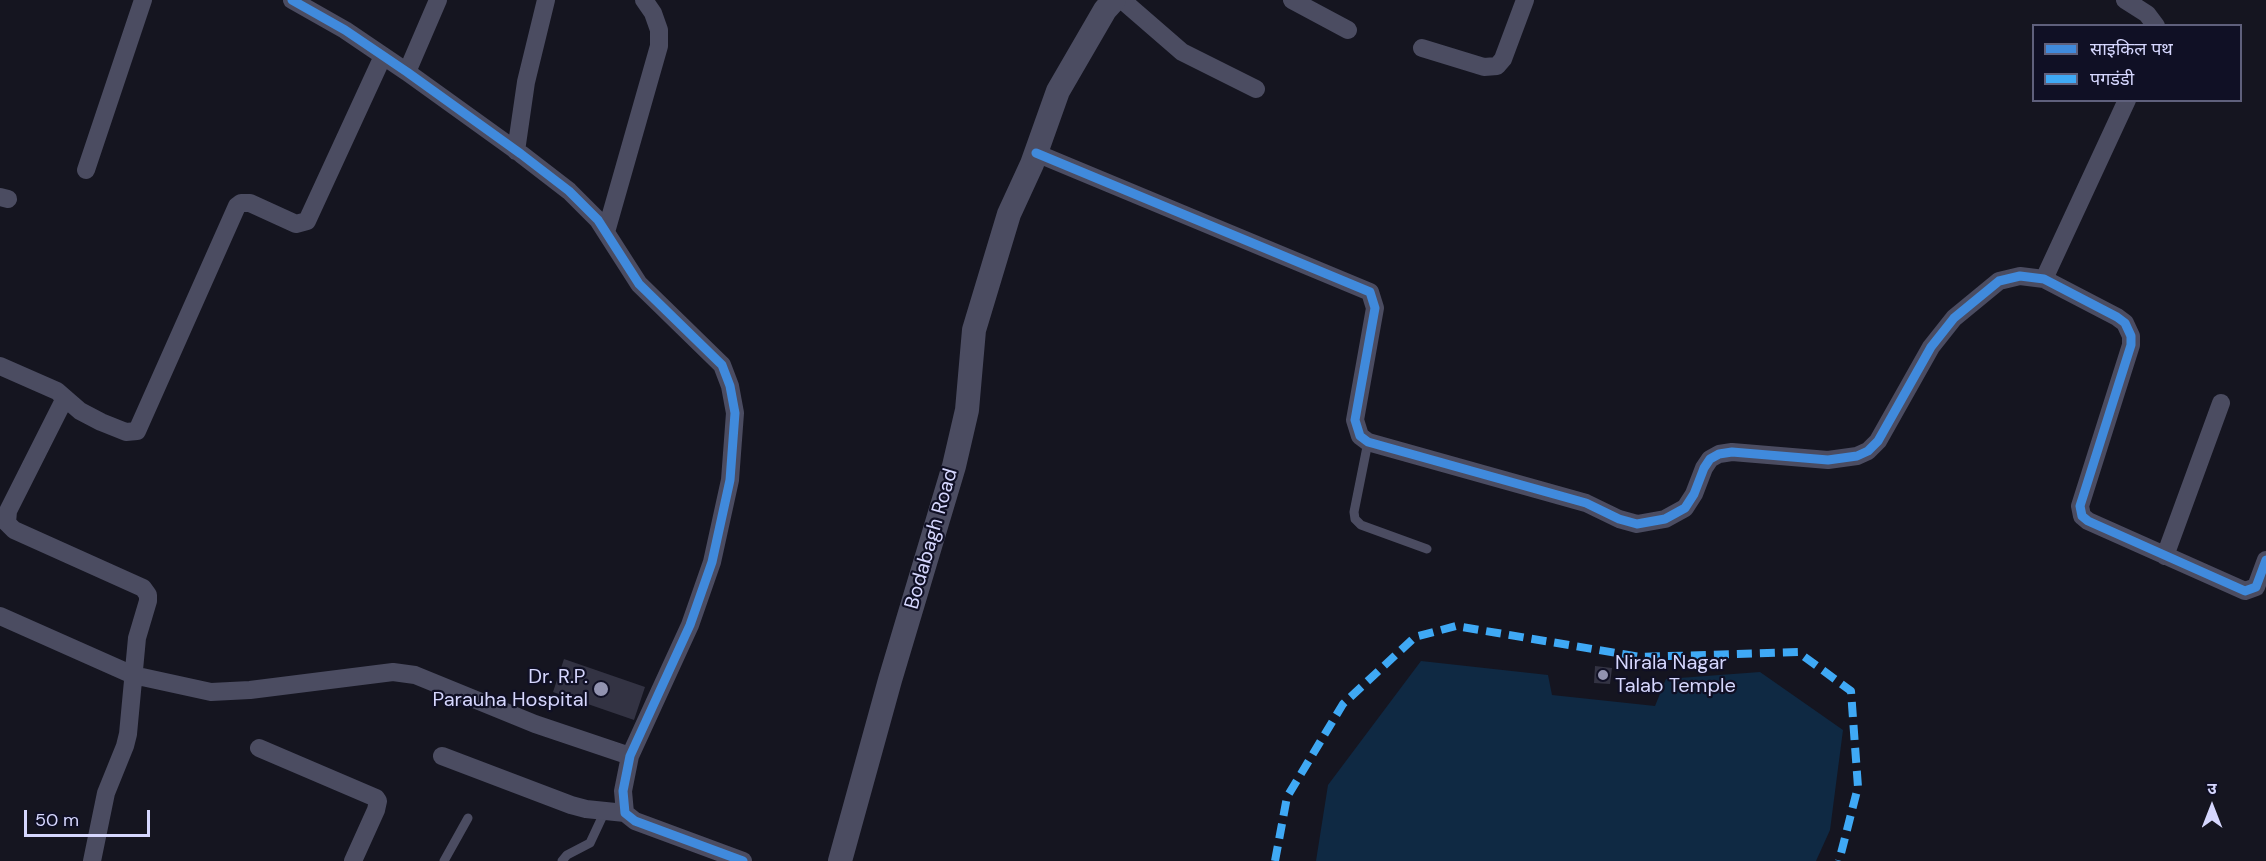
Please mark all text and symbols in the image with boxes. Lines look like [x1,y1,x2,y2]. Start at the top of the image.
legend [2032,24,2242,102]
text: साइकिल पथ [2090,37,2173,61]
text: पगडंडी [2090,67,2134,91]
street label: Bodabagh Road [900,466,964,612]
place label: Nirala Nagar Talab Temple [1615,652,1736,699]
place label: Dr. R.P. Parauha Hospital [433,666,588,713]
marker: Nirala Nagar Talab Temple [1596,668,1610,682]
marker: Dr. R.P. Parauha Hospital [592,680,610,698]
north arrow [2182,777,2242,837]
text: उ [2207,778,2217,799]
scale bar [27,798,153,836]
text: 50 m [35,808,79,832]

